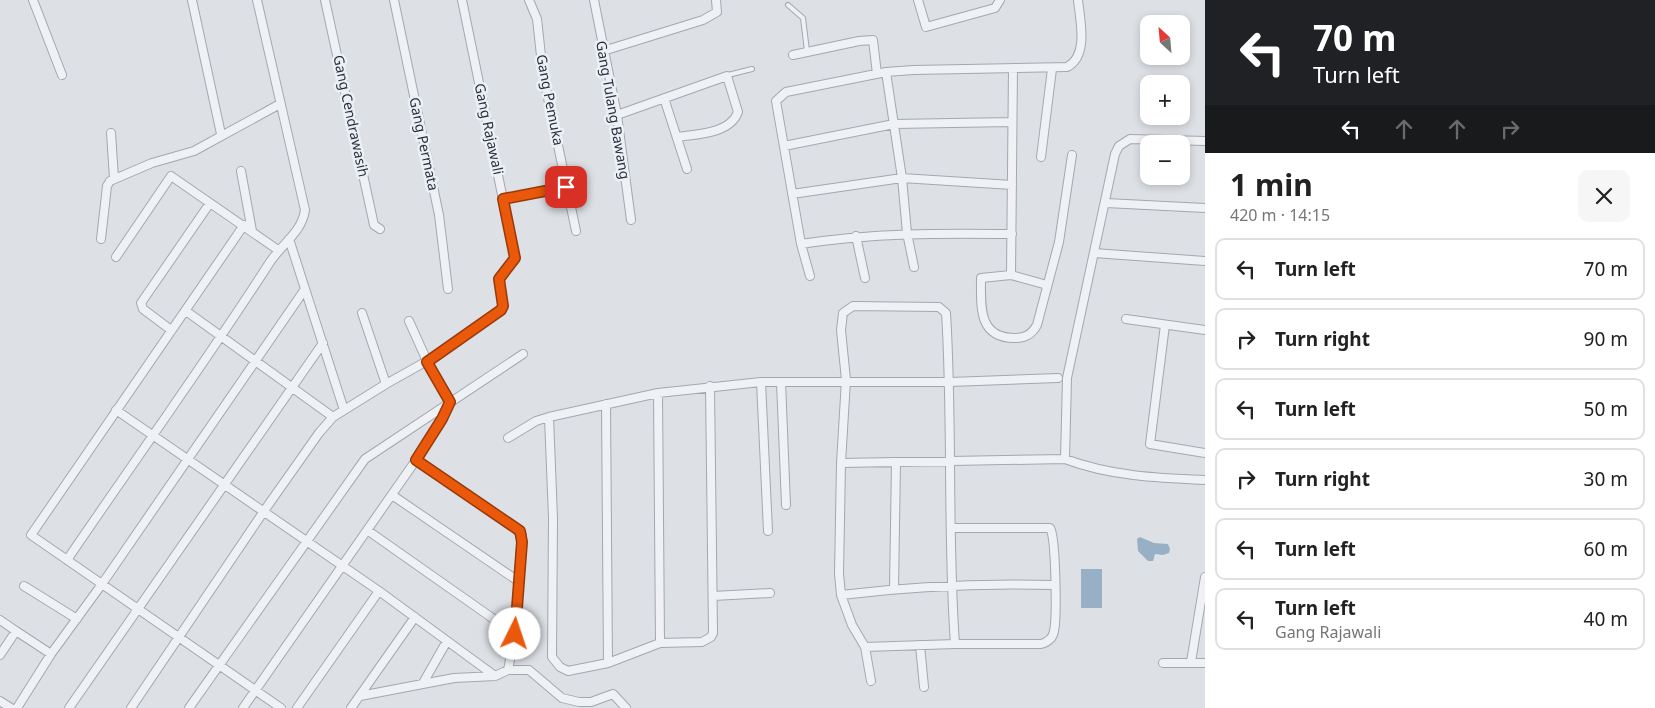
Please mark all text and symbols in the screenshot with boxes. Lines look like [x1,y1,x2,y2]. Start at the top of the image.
text: 70 m [1313,14,1396,61]
north arrow [1140,15,1190,65]
map controls [1140,15,1190,185]
icon: left [1230,20,1295,85]
street label: Gang Tulang Bawang [592,39,635,181]
street label: Gang Cendrawasih [329,53,374,179]
street label: Gang Pemuka [532,53,569,147]
text: Turn left [1313,59,1400,89]
button: + [1140,75,1190,125]
street label: Gang Rajawali [471,81,508,176]
street label: Gang Permata [405,95,444,192]
icon: left [1337,115,1365,143]
icon: ahead [1390,115,1418,143]
icon: ahead [1443,115,1471,143]
icon: right [1496,115,1524,143]
button: − [1140,135,1190,185]
text: 1 min [1230,164,1313,205]
pin [545,166,587,208]
button: close [1578,170,1630,222]
icon: arrive [552,173,580,201]
text: 420 m · 14:15 [1230,204,1330,226]
icon: left [1232,255,1260,283]
text: Turn left [1275,256,1356,282]
text: 70 m [1584,256,1628,282]
icon: right [1232,325,1260,353]
text: Turn right [1275,326,1370,352]
text: 90 m [1584,326,1628,352]
icon: left [1232,395,1260,423]
text: Turn left [1275,396,1356,422]
text: 50 m [1584,396,1628,422]
icon: right [1232,465,1260,493]
text: Turn right [1275,466,1370,492]
text: 30 m [1584,466,1628,492]
icon: left [1232,535,1260,563]
text: Turn left [1275,536,1356,562]
text: 60 m [1584,536,1628,562]
text: Turn left [1275,595,1356,621]
icon: left [1232,605,1260,633]
text: 40 m [1584,606,1628,632]
position arrow [488,607,540,659]
text: Gang Rajawali [1275,621,1381,643]

